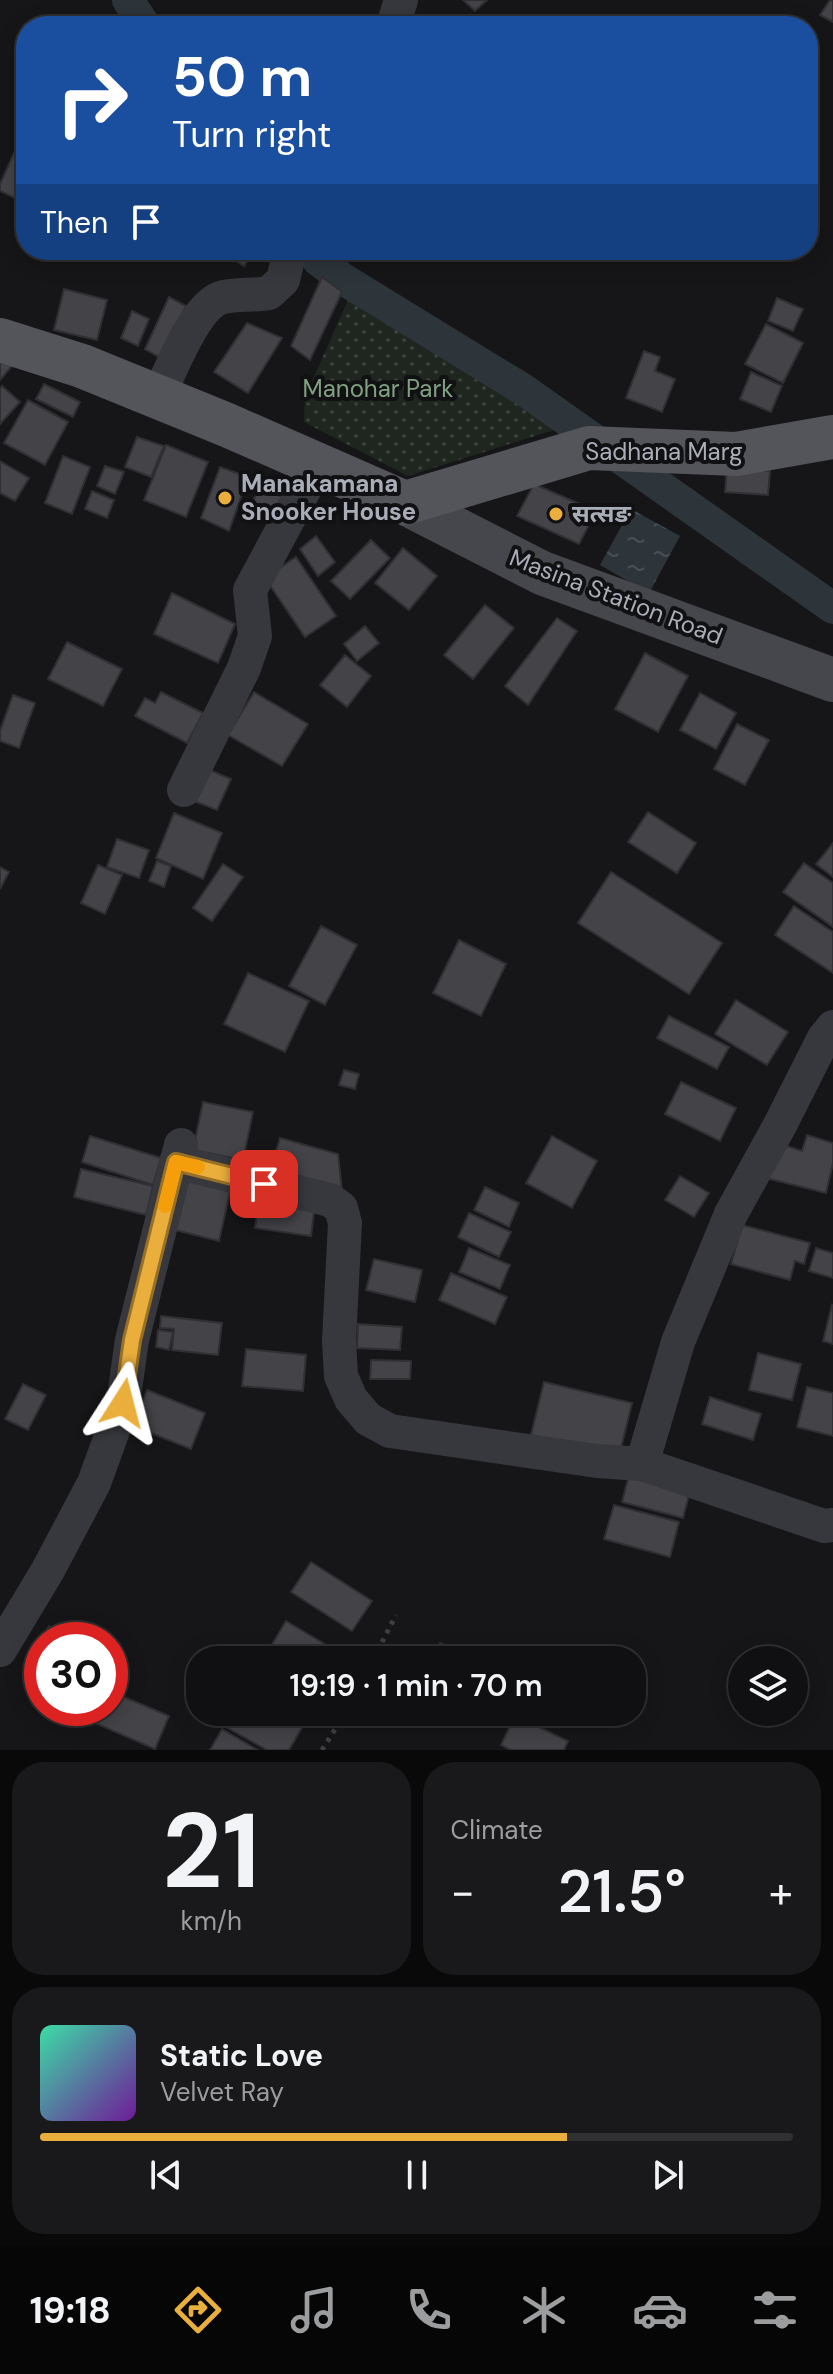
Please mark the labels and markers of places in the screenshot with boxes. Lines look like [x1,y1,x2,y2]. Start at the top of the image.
place label: Manakamana Snooker House [241,468,416,527]
marker: Manakamana Snooker House [216,489,234,507]
place label: सत्सङ [572,498,632,529]
marker: सत्सङ [547,505,565,523]
pin [230,1150,298,1218]

